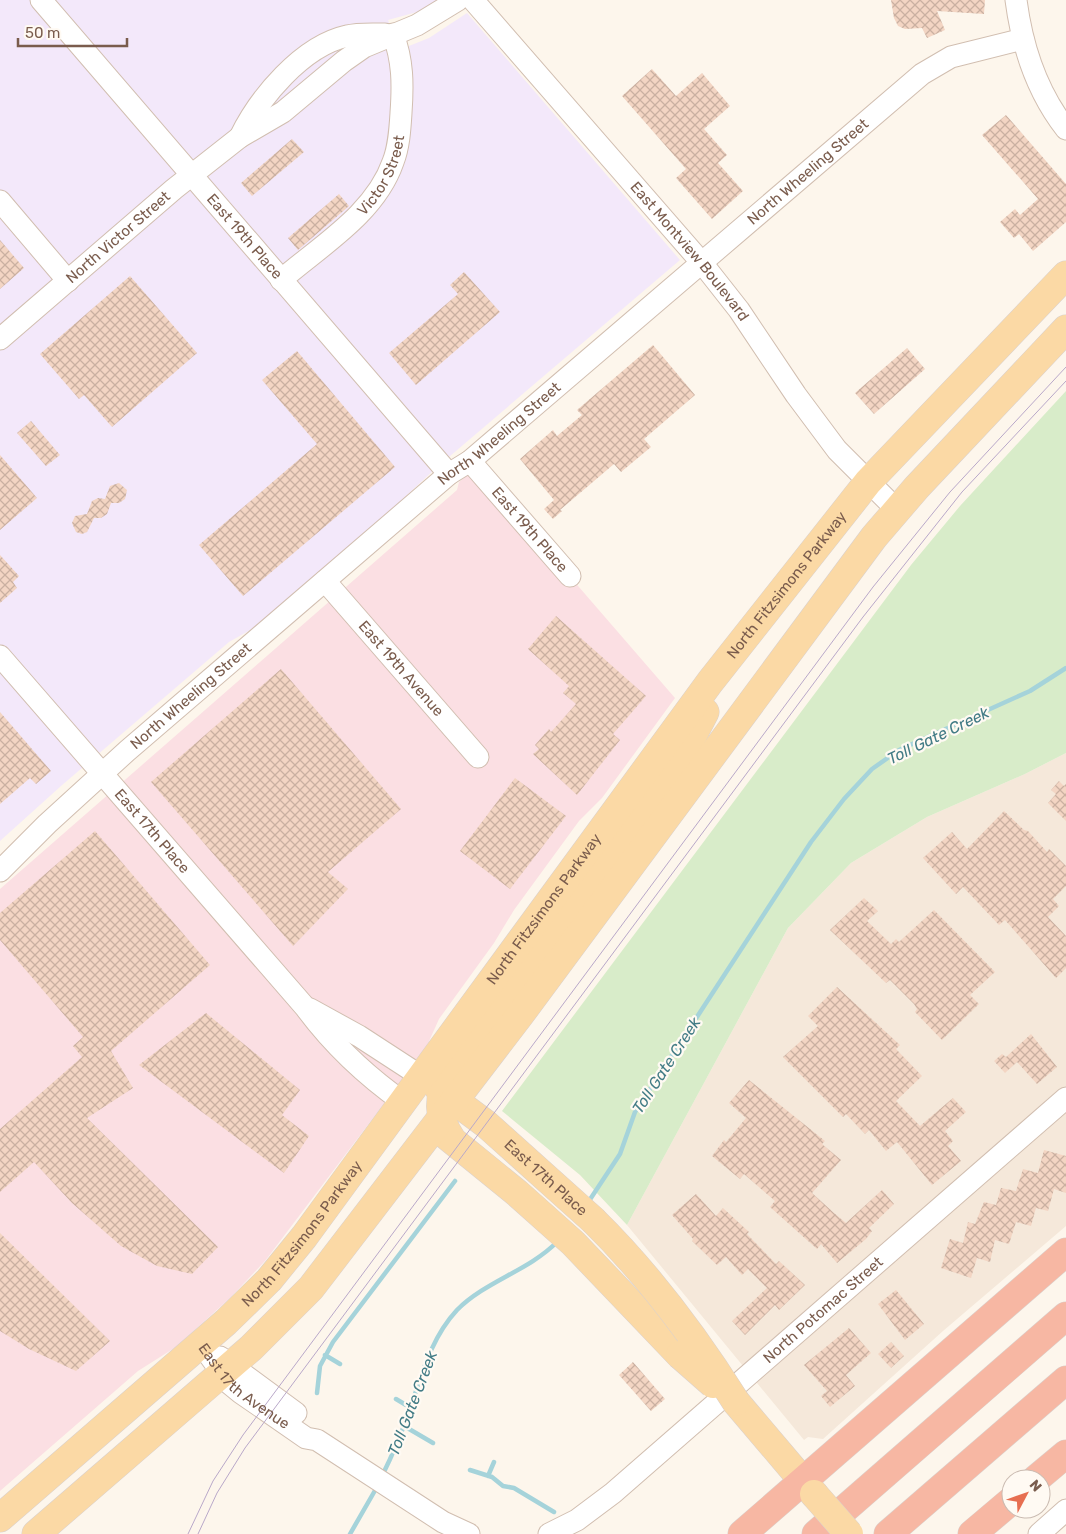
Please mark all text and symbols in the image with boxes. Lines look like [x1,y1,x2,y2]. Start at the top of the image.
scale bar [18,15,126,47]
text: 50 m [25,24,60,42]
street label: North Wheeling Street [744,115,872,229]
street label: Victor Street [353,134,408,219]
street label: East Montview Boulevard [627,178,753,324]
street label: North Victor Street [62,187,174,287]
street label: East 19th Place [203,190,286,283]
street label: North Wheeling Street [434,378,565,489]
street label: East 19th Place [488,483,572,576]
street label: North Fitzsimons Parkway [723,508,850,662]
street label: East 19th Avenue [355,617,448,720]
street label: North Wheeling Street [127,639,255,753]
water label: Toll Gate Creek [884,702,993,768]
street label: East 17th Place [111,785,194,877]
street label: North Fitzsimons Parkway [483,830,605,988]
water label: Toll Gate Creek [628,1013,705,1117]
street label: East 17th Place [501,1136,591,1220]
street label: North Fitzsimons Parkway [238,1157,366,1311]
street label: North Potomac Street [759,1253,887,1367]
street label: East 17th Avenue [194,1340,293,1433]
water label: Toll Gate Creek [384,1347,441,1458]
north arrow [1001,1469,1051,1519]
text: N [1026,1476,1045,1495]

